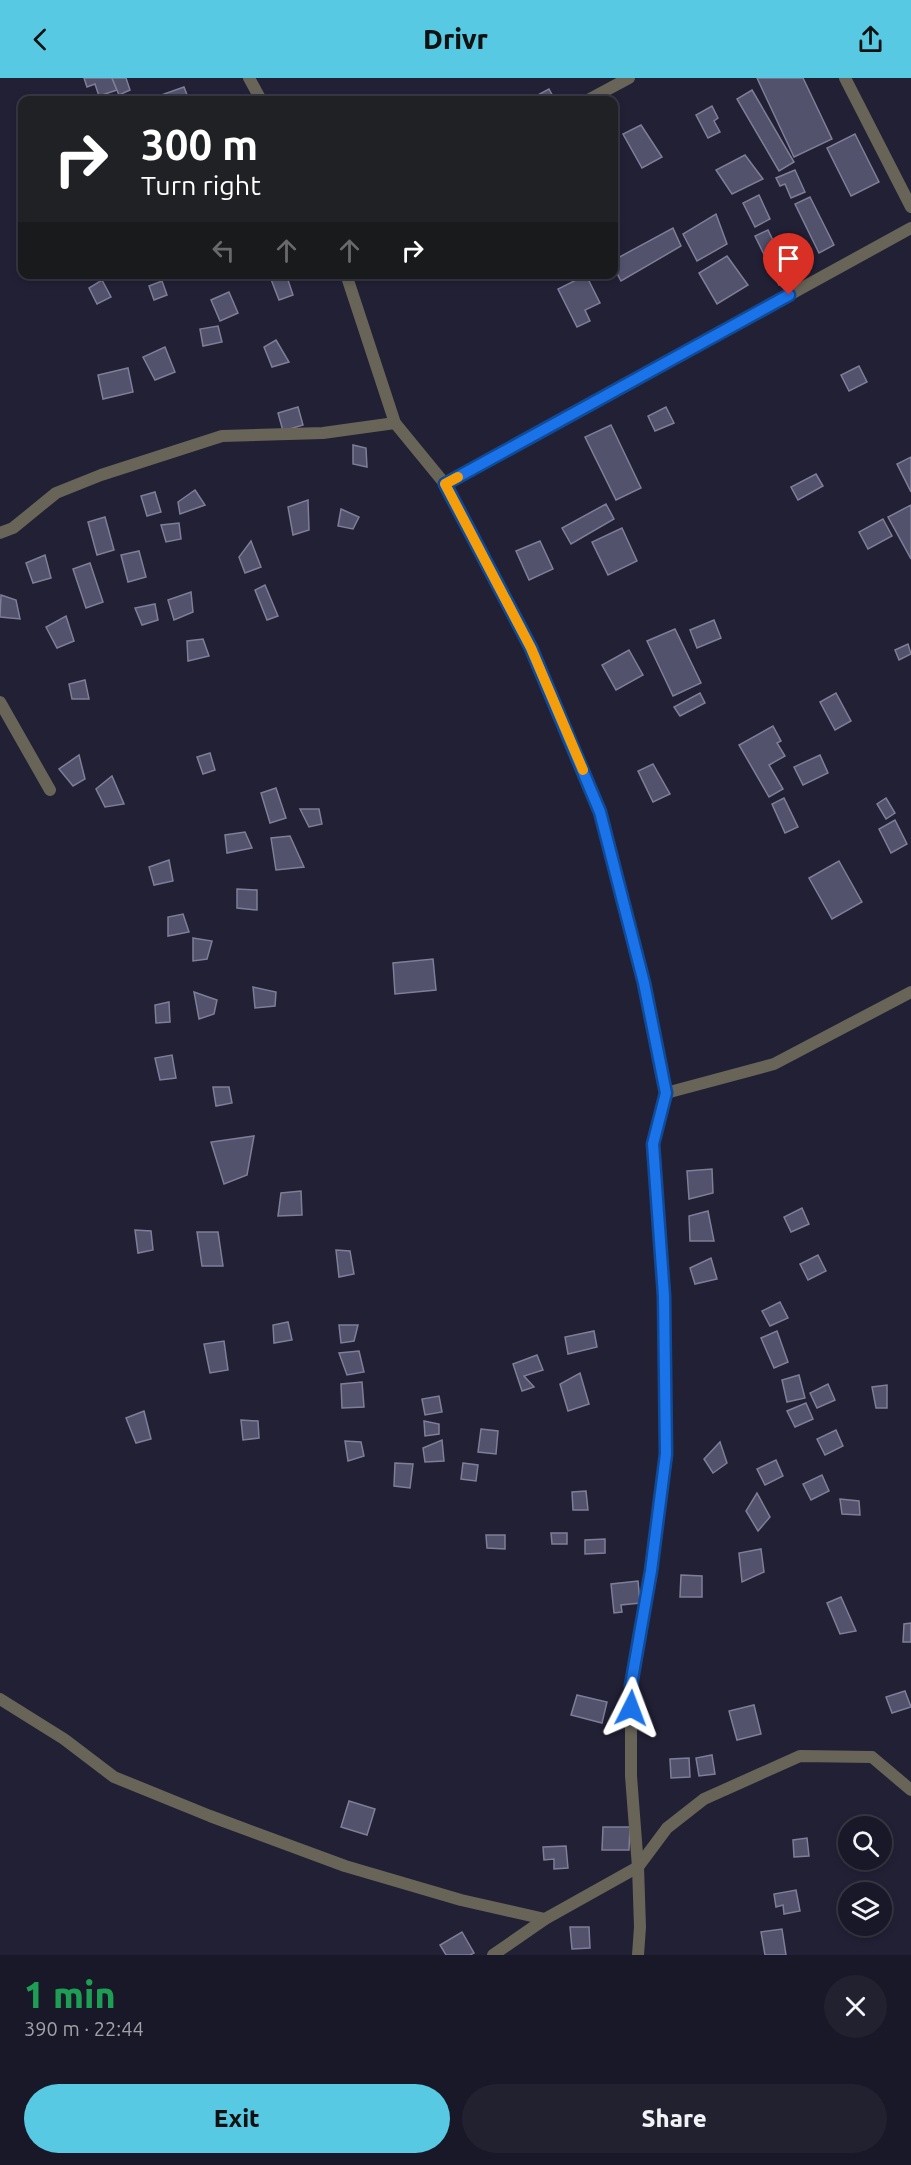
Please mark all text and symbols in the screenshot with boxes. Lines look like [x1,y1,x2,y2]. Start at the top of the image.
icon: back [24,23,57,56]
icon: share [854,23,887,56]
text: Drivr [423,24,488,54]
icon: right [42,120,120,198]
text: 300 m [141,121,258,168]
text: Turn right [141,170,261,200]
pin [763,233,814,295]
icon: left [207,234,240,267]
icon: ahead [270,234,303,267]
icon: ahead [333,234,366,267]
icon: right [396,234,429,267]
icon: arrive [772,242,805,275]
position arrow [599,1676,663,1740]
map controls [838,1816,892,1936]
button: search [838,1816,892,1870]
button: layers [838,1882,892,1936]
text: 1 min [24,1974,116,2015]
button: close [824,1975,887,2038]
text: 390 m · 22:44 [24,2017,144,2040]
button: Exit [24,2084,450,2153]
button: Share [462,2084,887,2153]

